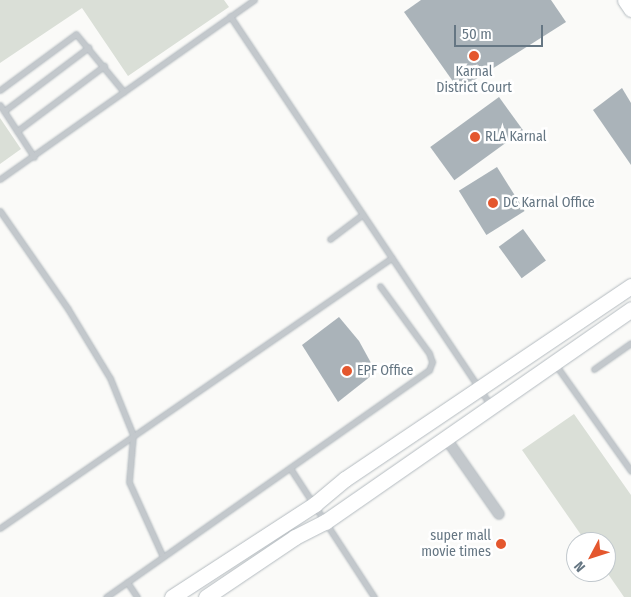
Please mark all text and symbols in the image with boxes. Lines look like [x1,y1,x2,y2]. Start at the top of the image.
scale bar [456,15,545,47]
text: 50 m [462,25,492,43]
marker: Karnal District Court [468,50,480,62]
place label: Karnal District Court [436,64,512,96]
place label: RLA Karnal [485,129,546,145]
marker: RLA Karnal [469,131,481,143]
place label: DC Karnal Office [503,195,595,211]
marker: DC Karnal Office [487,197,499,209]
place label: EPF Office [357,363,413,379]
marker: EPF Office [341,365,353,377]
place label: super mall movie times [421,528,491,560]
north arrow [566,532,616,582]
marker: super mall movie times [495,538,507,550]
text: N [571,558,589,575]

